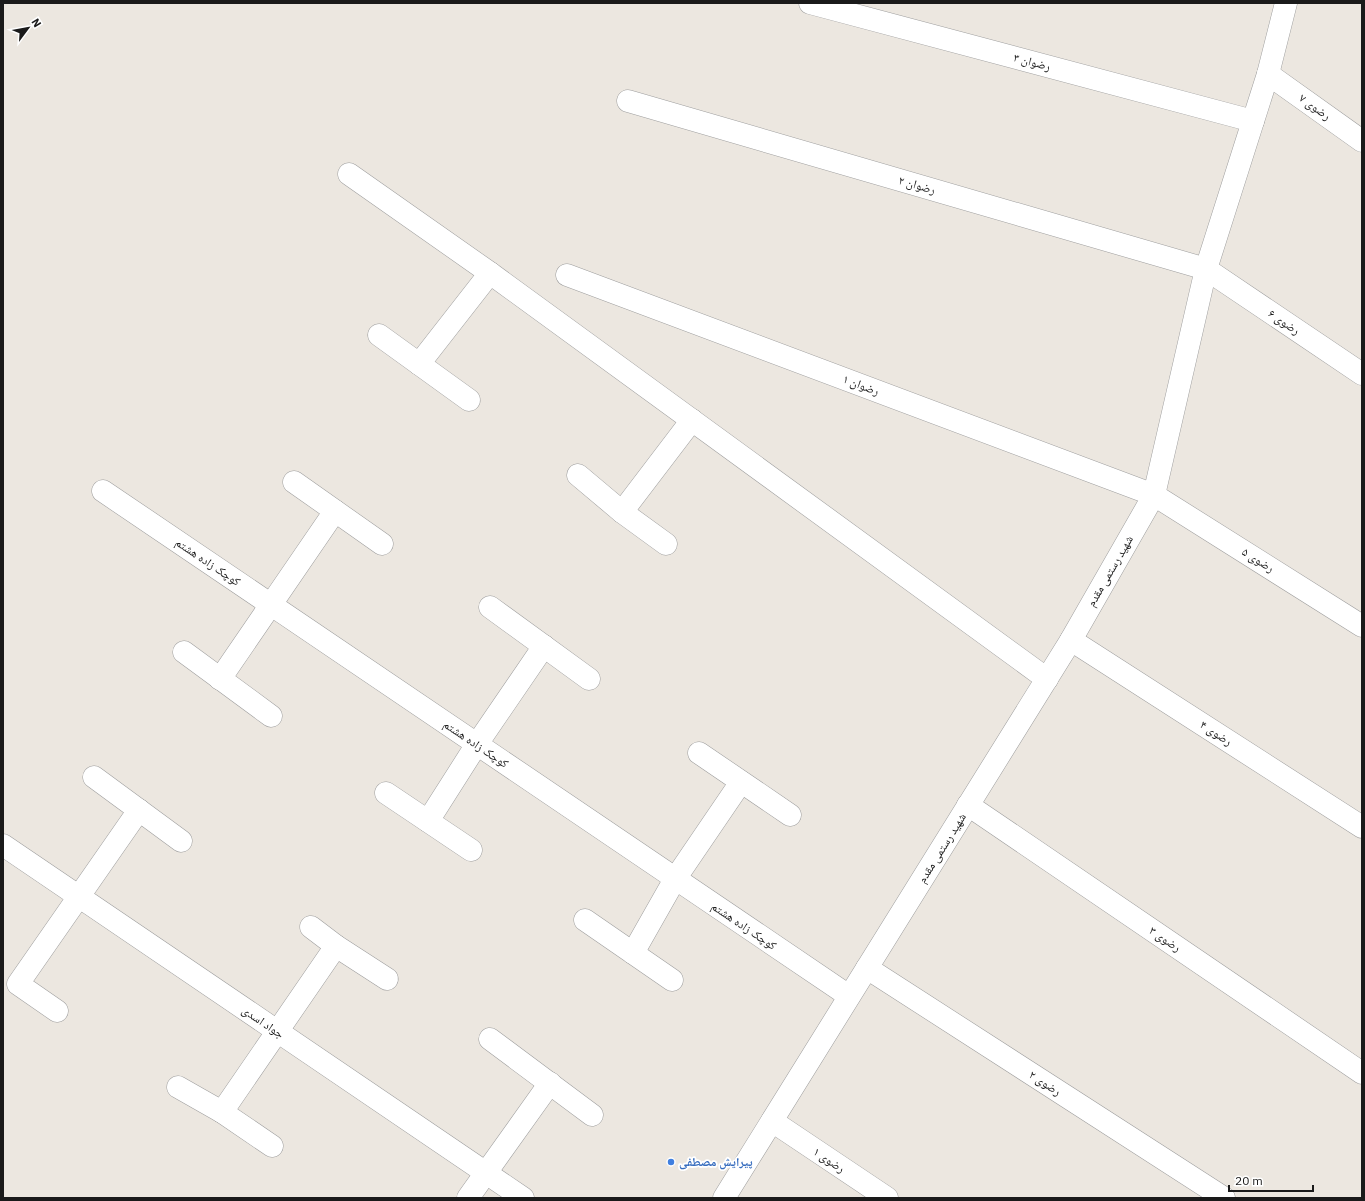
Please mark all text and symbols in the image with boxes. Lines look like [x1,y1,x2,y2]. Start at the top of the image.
north arrow [8,8,48,48]
text: N [28,16,45,30]
street label: رضوان ۳ [1012,49,1053,74]
street label: رضوی ۷ [1297,90,1334,123]
street label: رضوان ۲ [897,172,938,197]
street label: رضوی ۶ [1265,305,1303,338]
street label: رضوان ۱ [841,371,882,398]
street label: شهید رستمی مقدم [1083,532,1137,610]
street label: کوچک زاده هشتم [172,534,244,590]
street label: رضوی ۵ [1239,544,1278,575]
street label: کوچک زاده هشتم [440,716,512,772]
street label: رضوی ۴ [1197,717,1235,749]
street label: شهید رستمی مقدم [914,810,970,886]
street label: کوچک زاده هشتم [708,898,780,954]
street label: رضوی ۳ [1146,922,1184,955]
street label: جواد اسدی [239,1002,288,1041]
street label: رضوی ۲ [1026,1067,1064,1099]
street label: رضوی ۱ [810,1143,848,1176]
place label: پیرایش مصطفی [679,1154,753,1170]
marker: پیرایش مصطفی [666,1157,676,1167]
scale bar [1229,1167,1313,1193]
text: 20 m [1235,1173,1263,1188]

